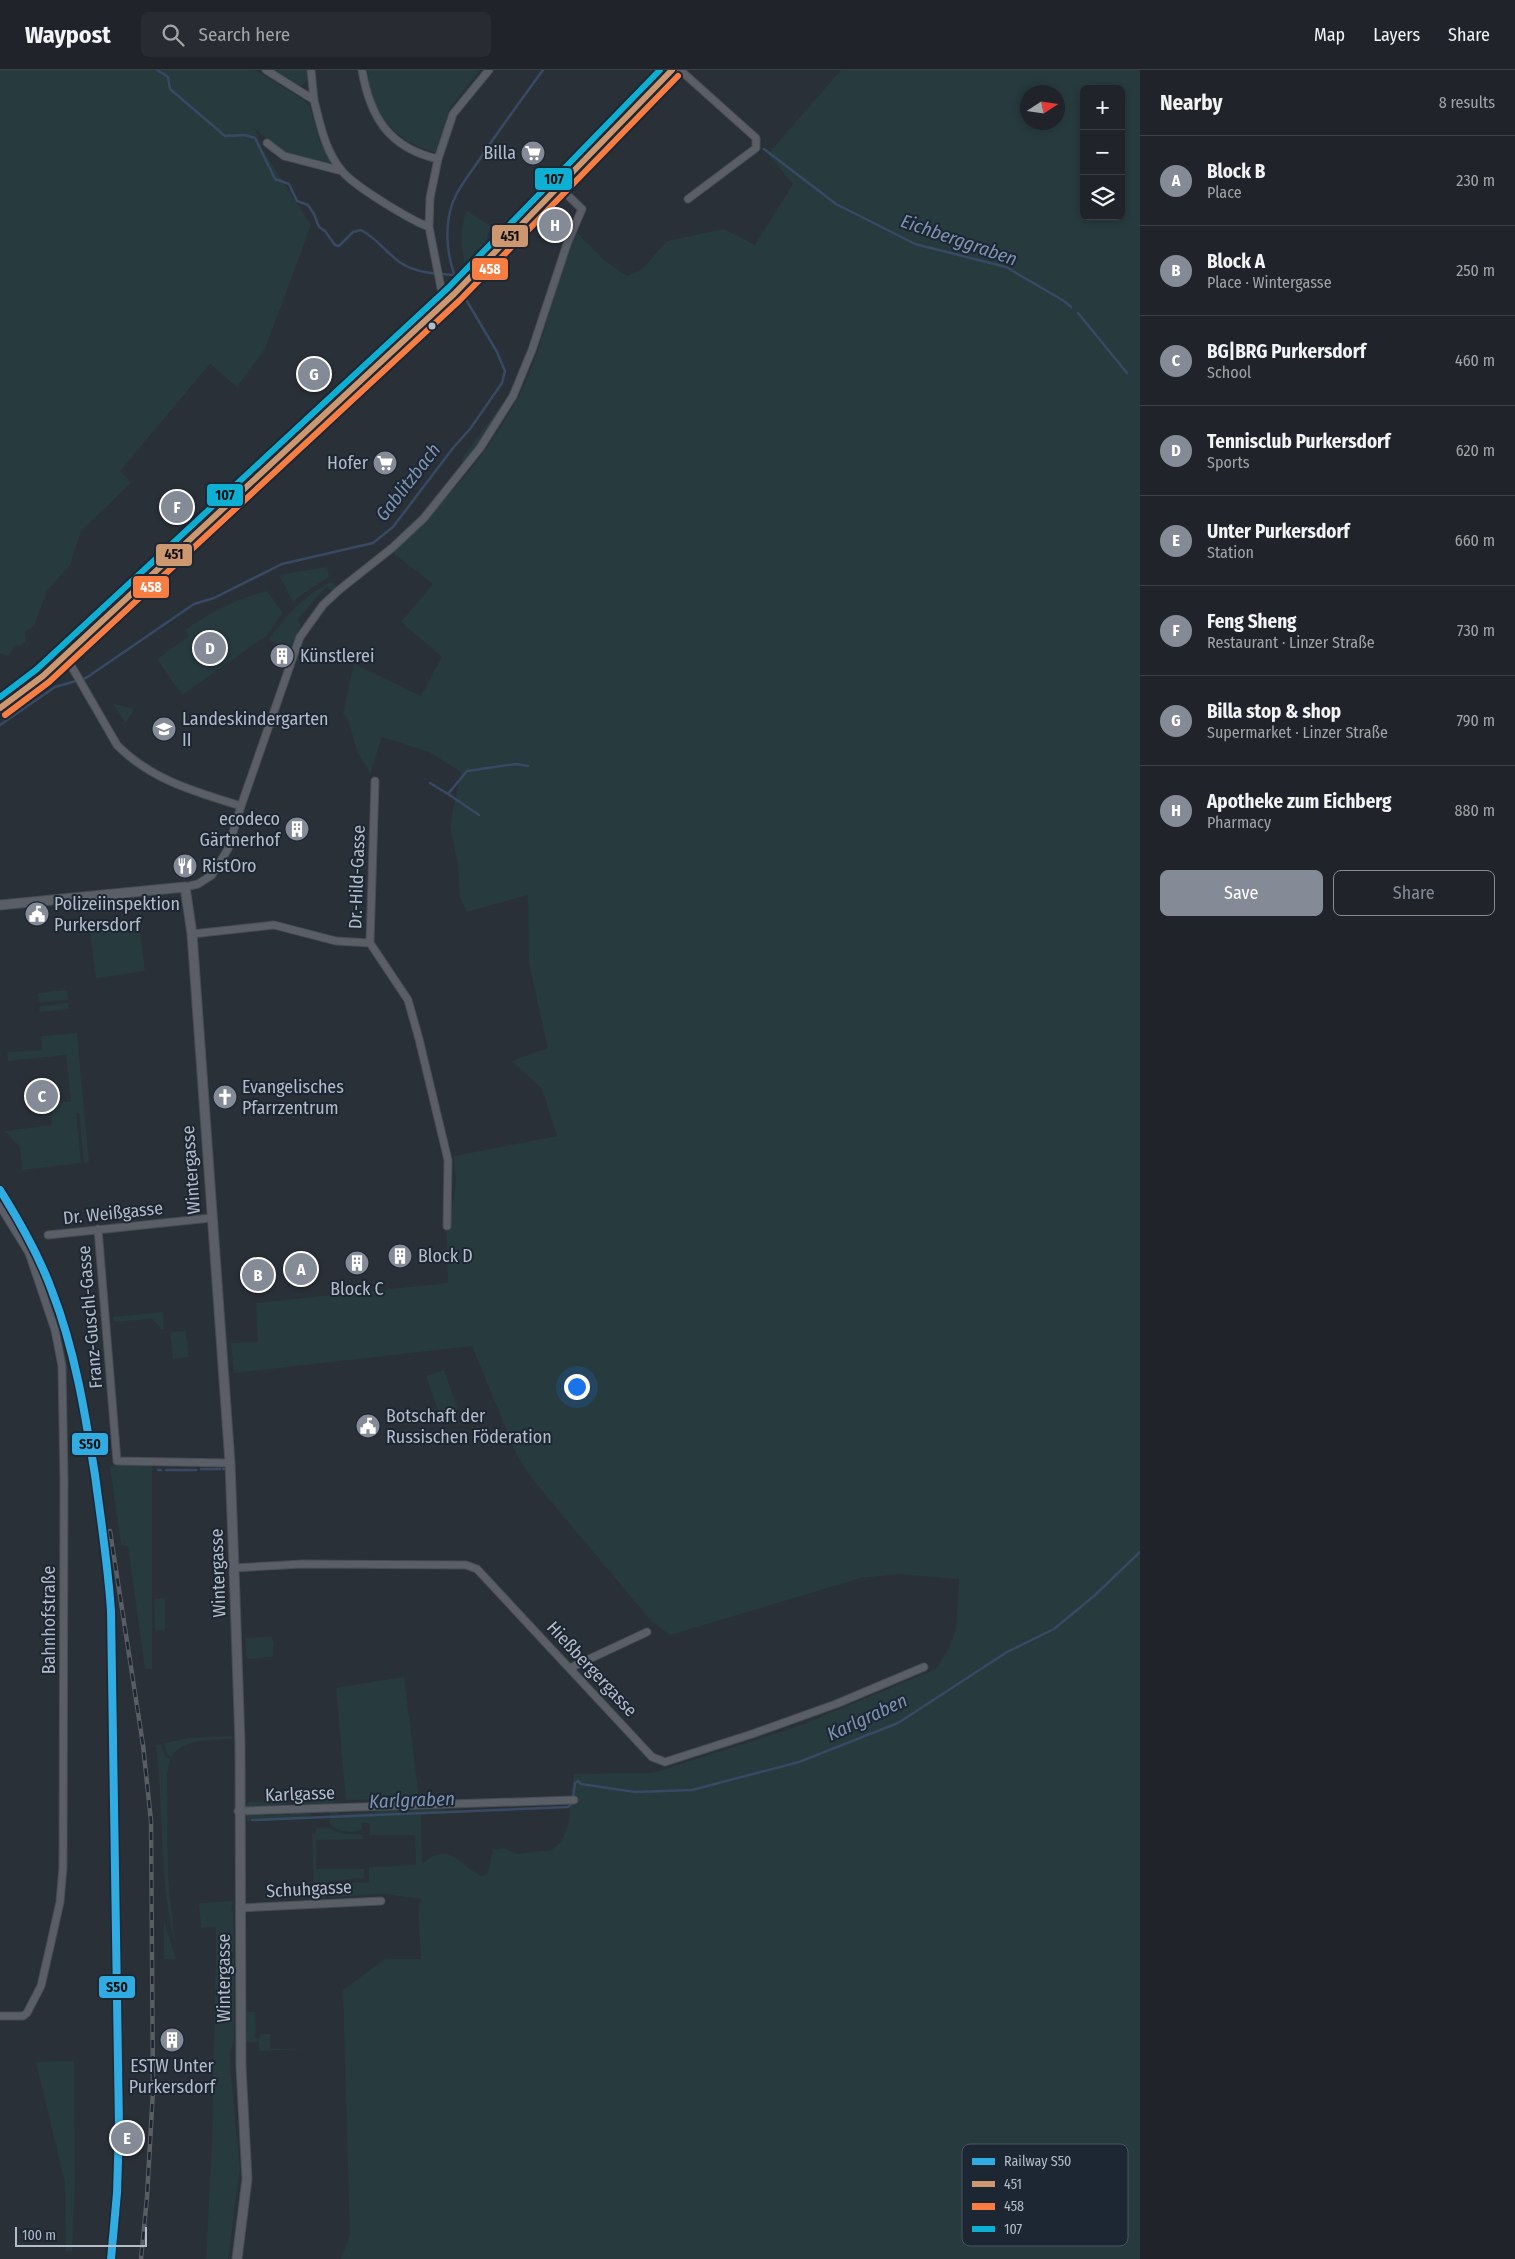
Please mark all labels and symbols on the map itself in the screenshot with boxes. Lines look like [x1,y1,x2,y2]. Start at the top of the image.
north arrow [1020,85,1065,130]
supermarket icon: Billa [520,140,546,166]
place label: Billa [483,142,516,164]
line badge: 107 [534,167,573,191]
text: 107 [544,171,564,188]
pin: H [539,206,571,244]
water label: Eichberggraben [898,209,1020,271]
line badge: 451 [491,224,529,248]
text: 451 [500,228,520,245]
line badge: 458 [471,257,509,281]
text: 458 [479,261,501,278]
unlabelled marker [427,321,437,331]
pin: G [298,355,330,393]
water label: Gablitzbach [371,439,445,525]
supermarket icon: Hofer [372,450,398,476]
place label: Hofer [327,452,369,474]
line badge: 107 [206,483,244,507]
text: 107 [215,487,235,504]
pin: F [161,488,193,526]
line badge: 451 [155,543,193,567]
text: 451 [164,546,184,563]
line badge: 458 [132,575,170,599]
text: 458 [140,579,162,596]
pin: D [194,629,226,667]
building icon: Künstlerei [269,643,295,669]
place label: Künstlerei [300,645,374,667]
place label: Landeskindergarten II [182,708,329,751]
school or university icon: Landeskindergarten II [151,716,177,742]
place label: ecodeco Gärtnerhof [200,808,281,851]
building icon: ecodeco Gärtnerhof [284,816,310,842]
street label: Dr.-Hild-Gasse [344,824,370,930]
restaurant icon: RistOro [172,853,198,879]
place label: RistOro [202,855,256,877]
place label: Polizeiinspektion Purkersdorf [54,893,180,936]
public building icon: Polizeiinspektion Purkersdorf [24,901,50,927]
place label: Evangelisches Pfarrzentrum [242,1076,344,1119]
pin: C [26,1077,58,1115]
church icon: Evangelisches Pfarrzentrum [212,1084,238,1110]
street label: Wintergasse [177,1125,205,1215]
street label: Dr. Weißgasse [62,1197,164,1229]
building icon: Block D [387,1243,413,1269]
street label: Franz-Guschl-Gasse [73,1245,107,1389]
place label: Block D [418,1245,473,1267]
pin: A [285,1250,317,1288]
building icon: Block C [344,1250,370,1276]
pin: B [242,1256,274,1294]
place label: Block C [330,1278,384,1300]
your location [564,1374,590,1400]
place label: Botschaft der Russischen Föderation [386,1405,552,1448]
public building icon: Botschaft der Russischen Föderation [355,1413,381,1439]
line badge: S50 [71,1432,109,1456]
text: S50 [79,1436,101,1453]
street label: Wintergasse [205,1528,231,1618]
street label: Bahnhofstraße [38,1566,60,1674]
street label: Hießbergergasse [542,1617,642,1721]
water label: Karlgraben [823,1688,911,1746]
street label: Karlgasse [265,1782,336,1806]
water label: Karlgraben [369,1787,455,1813]
street label: Schuhgasse [266,1876,353,1902]
street label: Wintergasse [213,1933,235,2022]
line badge: S50 [98,1975,136,1999]
text: S50 [106,1979,128,1996]
building icon: ESTW Unter Purkersdorf [159,2027,185,2053]
place label: ESTW Unter Purkersdorf [129,2055,217,2098]
pin: E [111,2119,143,2157]
legend [962,2144,1128,2246]
text: Railway S50 [1004,2153,1071,2170]
text: 451 [1004,2176,1022,2193]
text: 458 [1004,2198,1024,2215]
text: 107 [1004,2221,1023,2238]
scale bar [15,2224,148,2247]

